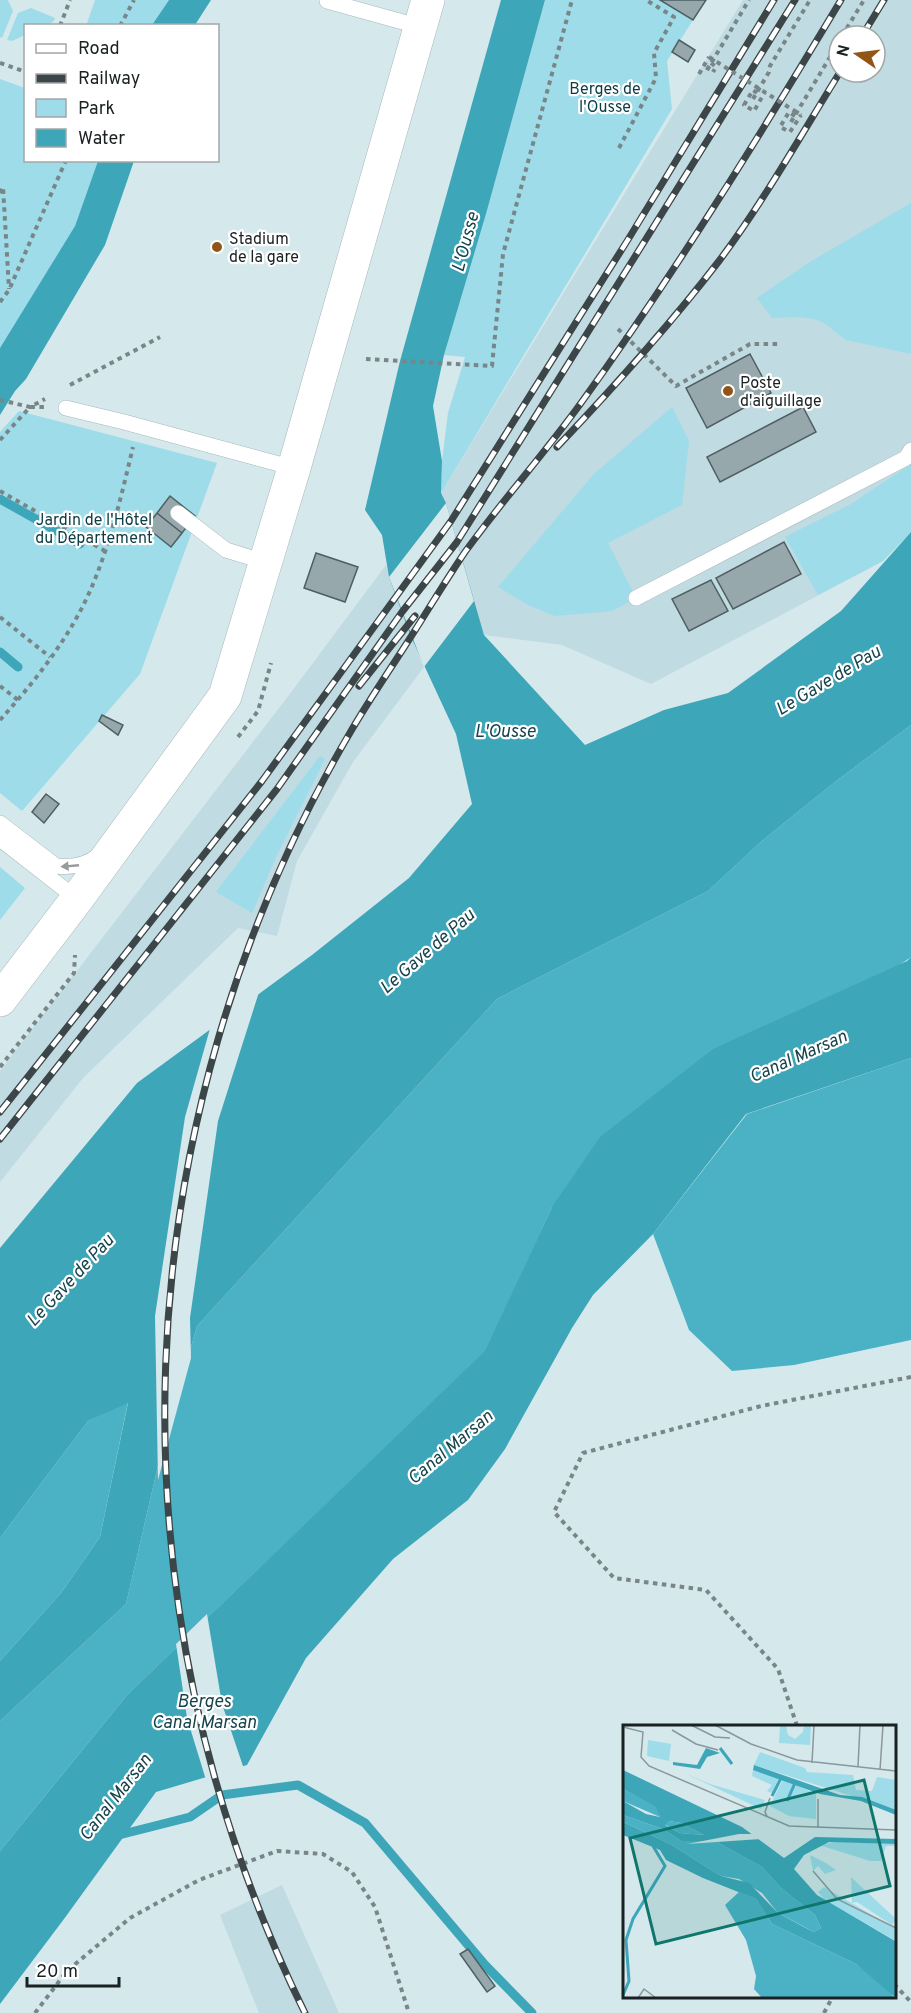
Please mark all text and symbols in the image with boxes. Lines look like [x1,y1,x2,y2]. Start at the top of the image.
legend [24,24,219,162]
north arrow [827,24,887,84]
text: Road [78,38,120,61]
text: N [833,43,855,59]
text: Railway [78,68,140,91]
park label: Berges de l'Ousse [569,80,641,118]
text: Park [78,98,115,121]
text: Water [78,128,125,151]
water label: L'Ousse [447,209,486,275]
place label: Stadium de la gare [229,230,299,268]
marker: Stadium de la gare [210,240,224,254]
place label: Poste d'aiguillage [740,374,822,412]
marker: Poste d'aiguillage [721,384,735,398]
park label: Jardin de l'Hôtel du Département [35,511,153,549]
water label: Le Gave de Pau [772,641,886,722]
water label: L'Ousse [474,721,536,744]
one-way arrow [60,861,79,871]
water label: Le Gave de Pau [376,904,480,1000]
water label: Canal Marsan [746,1026,851,1089]
water label: Le Gave de Pau [22,1230,120,1332]
water label: Canal Marsan [403,1406,499,1491]
water label: Berges Canal Marsan [152,1691,257,1735]
inset map [623,1725,896,1998]
water label: Canal Marsan [75,1749,158,1846]
scale bar [27,1950,118,1988]
text: 20 m [36,1961,78,1984]

